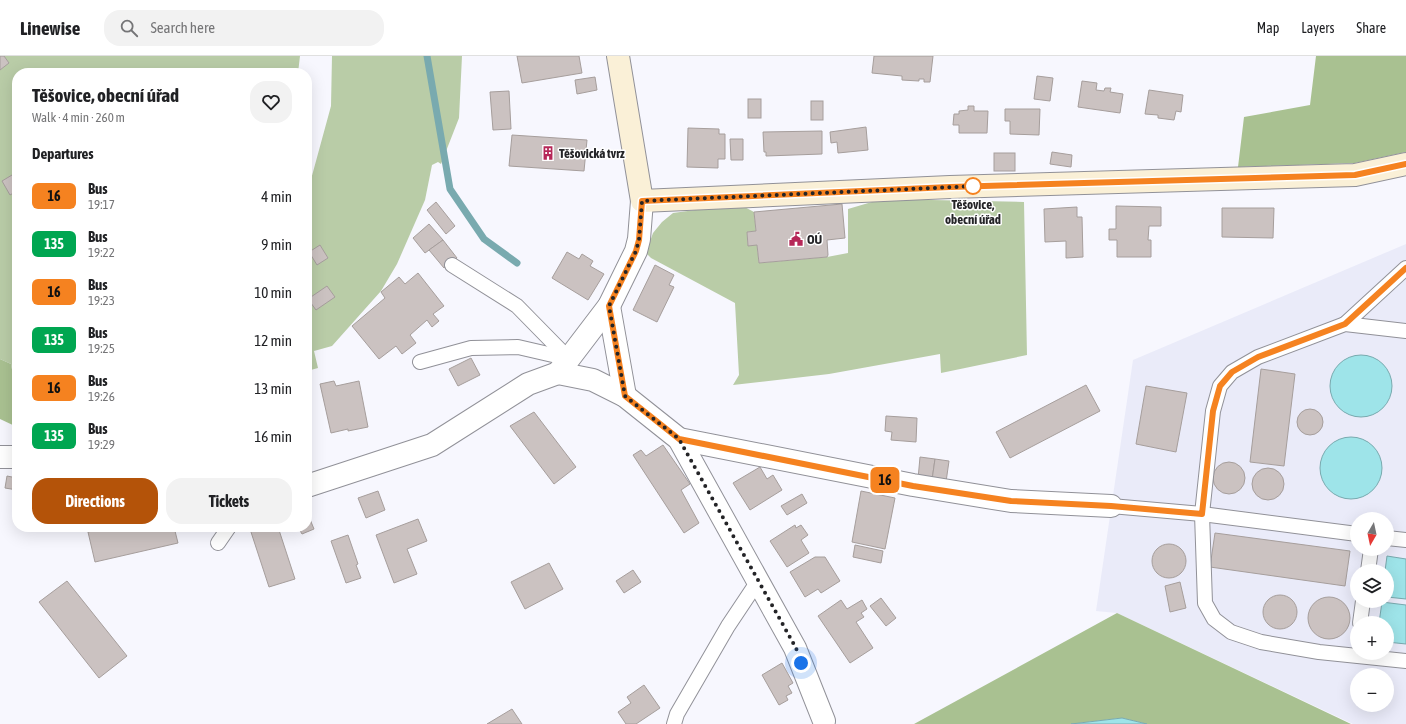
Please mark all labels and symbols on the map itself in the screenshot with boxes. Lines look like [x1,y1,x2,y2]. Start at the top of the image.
building icon: Těšovická tvrz [540,145,556,161]
place label: Těšovická tvrz [559,146,625,161]
marker: Těšovice, obecní úřad [964,177,982,195]
place label: Těšovice, obecní úřad [945,197,1001,227]
public building icon: OÚ [788,231,804,247]
place label: OÚ [807,232,823,247]
line badge: 16 [867,467,903,493]
north arrow [1350,512,1394,556]
your location [791,653,811,673]

